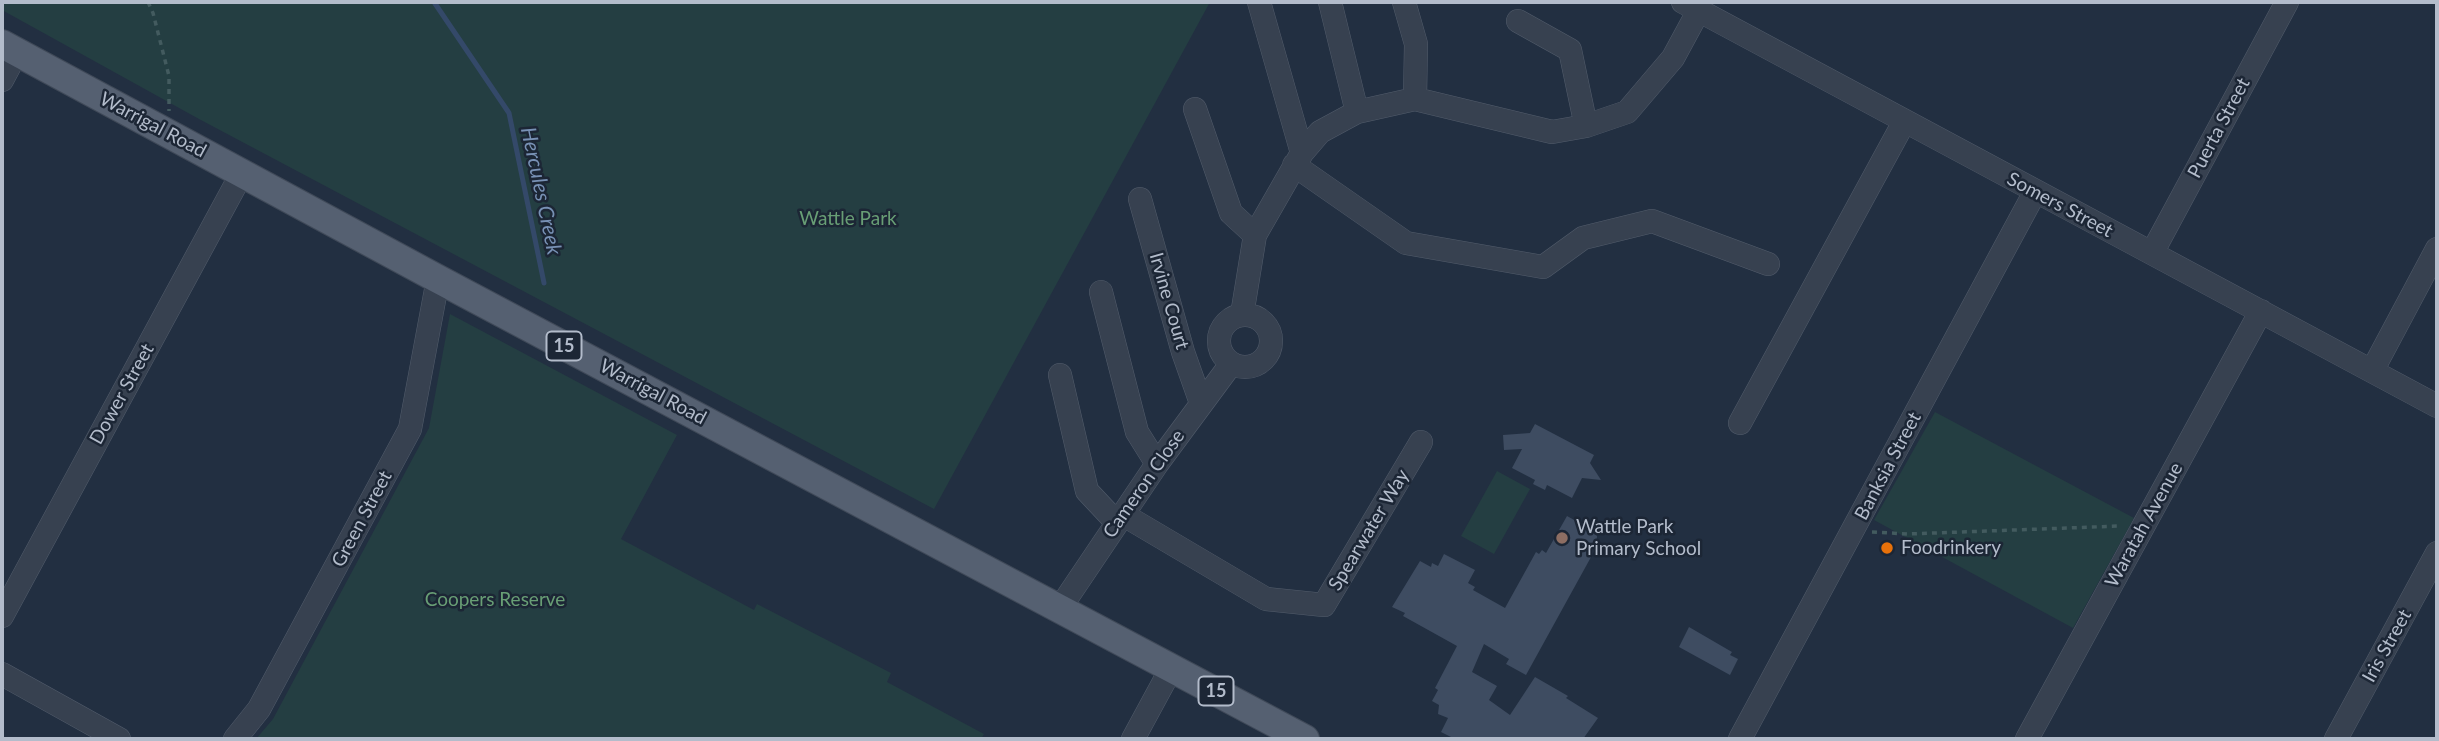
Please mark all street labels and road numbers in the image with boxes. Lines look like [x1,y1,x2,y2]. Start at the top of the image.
street label: Puerta Street [2183,74,2255,182]
street label: Warrigal Road [96,87,210,163]
street label: Somers Street [2003,168,2117,242]
street label: Irvine Court [1144,250,1194,352]
road number: 15 [546,332,582,360]
street label: Dower Street [85,340,159,448]
street label: Warrigal Road [596,354,710,430]
street label: Banksia Street [1850,408,1926,524]
street label: Cameron Close [1098,426,1190,542]
street label: Waratah Avenue [2100,459,2188,591]
street label: Spearwater Way [1324,465,1414,595]
street label: Green Street [327,467,397,571]
street label: Iris Street [2358,606,2416,686]
road number: 15 [1198,676,1234,706]

